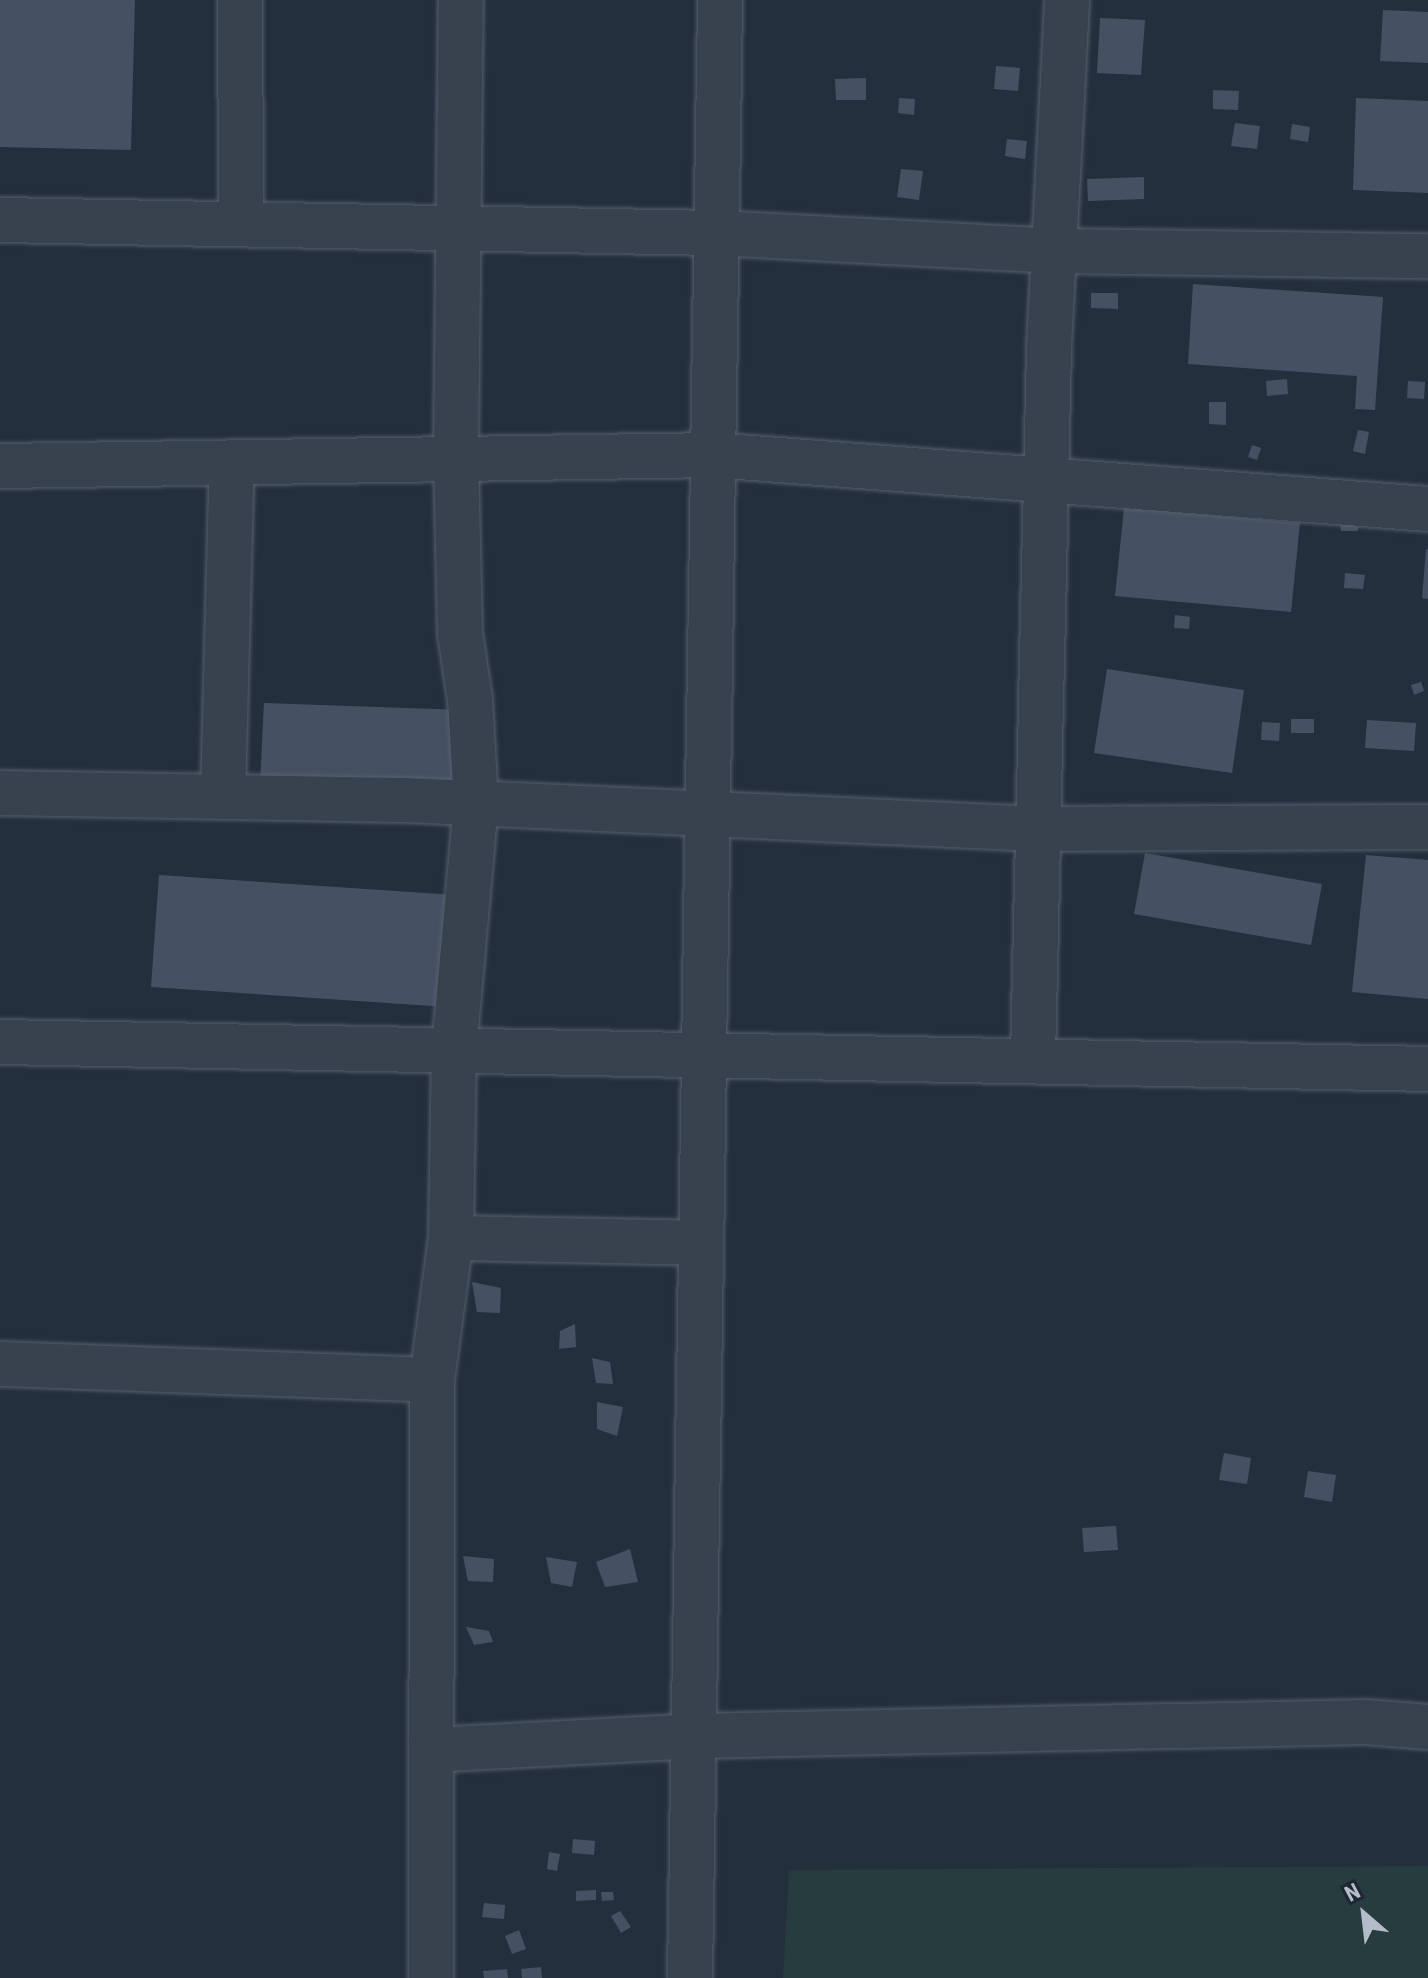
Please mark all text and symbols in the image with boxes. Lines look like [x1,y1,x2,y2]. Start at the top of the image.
north arrow [1324,1874,1404,1954]
text: N [1341,1878,1364,1907]

